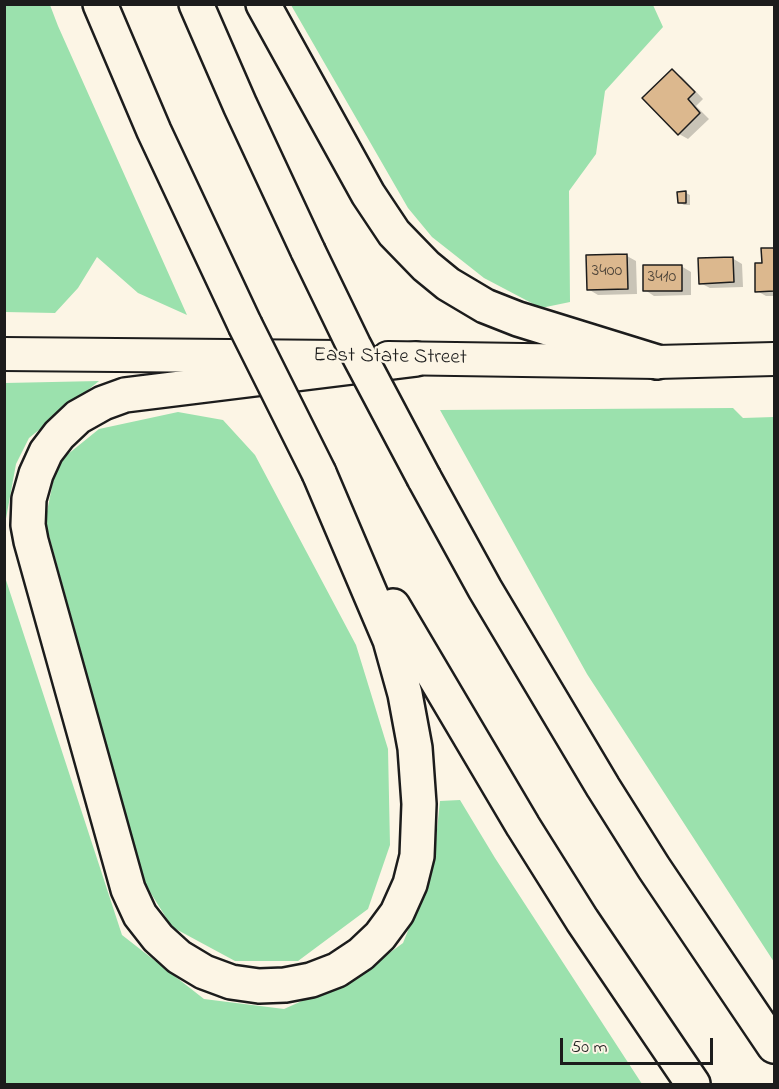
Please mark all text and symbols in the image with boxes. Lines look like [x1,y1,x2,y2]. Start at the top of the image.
house number: 3400 [592,261,622,283]
house number: 3410 [648,267,676,289]
street label: East State Street [313,344,467,372]
scale bar [563,1026,716,1064]
text: 50 m [571,1035,608,1061]

